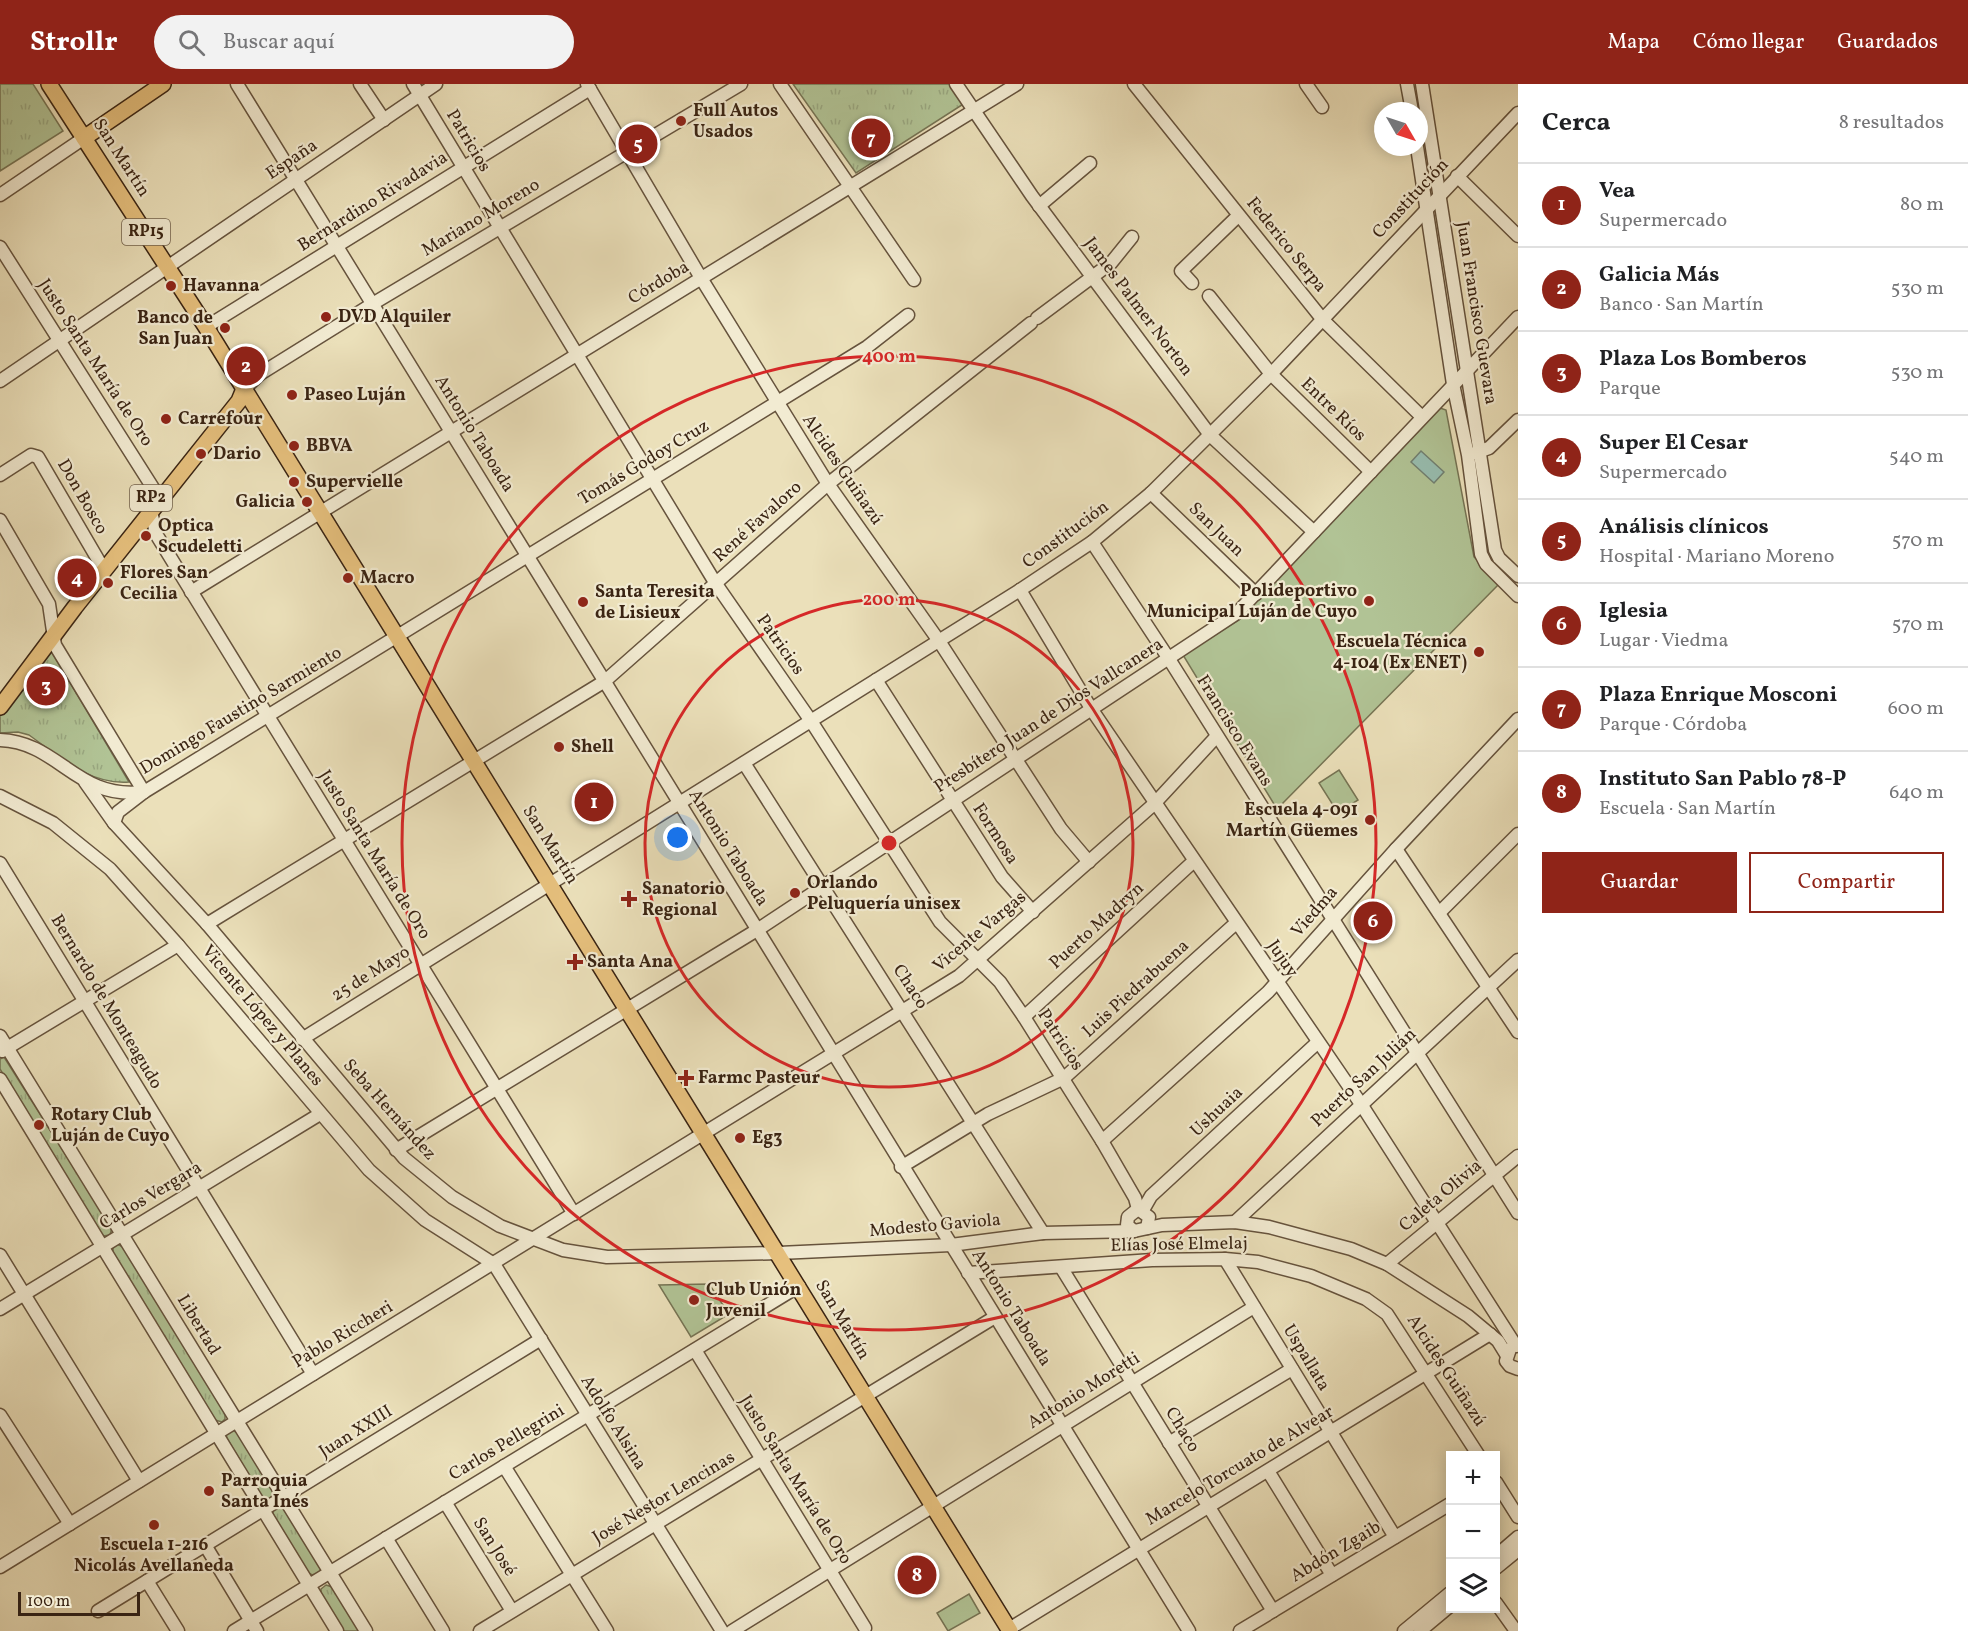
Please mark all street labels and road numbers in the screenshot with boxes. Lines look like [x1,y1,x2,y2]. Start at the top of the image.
street label: Patricios [439,105,497,177]
street label: San Martín [86,114,156,202]
street label: España [261,134,323,186]
street label: Bernardino Rivadavia [293,146,453,258]
street label: Constitución [1367,153,1455,245]
street label: Mariano Moreno [417,173,545,263]
street label: Federico Serpa [1240,192,1332,298]
road number: RP15 [122,219,170,245]
street label: Juan Francisco Guevara [1449,220,1503,406]
street label: James Palmer Norton [1077,232,1199,382]
street label: Córdoba [624,255,694,311]
street label: Justo Santa María de Oro [31,274,159,452]
street label: Antonio Taboada [428,371,520,497]
street label: Entre Ríos [1295,372,1371,448]
street label: Alcides Guiñazú [796,409,888,531]
street label: Tomás Godoy Cruz [574,414,714,512]
street label: Don Bosco [50,455,114,539]
street label: René Favaloro [708,475,808,569]
road number: RP2 [130,485,172,511]
street label: Constitución [1017,495,1115,575]
street label: San Juan [1182,497,1250,563]
street label: Patricios [750,609,810,681]
street label: Presbítero Juan de Dios Vallcanera [930,632,1169,800]
street label: Domingo Faustino Sarmiento [135,641,347,781]
street label: Francisco Evans [1190,671,1278,791]
street label: Justo Santa María de Oro [312,766,436,944]
street label: Antonio Taboada [682,785,774,911]
street label: Formosa [966,798,1024,870]
street label: San Martín [516,801,584,890]
street label: Puerto Madryn [1044,876,1150,975]
street label: Viedma [1286,881,1344,943]
street label: Vicente Vargas [928,885,1032,979]
street label: Bernardo de Monteagudo [44,910,168,1094]
street label: Luis Piedrabuena [1077,934,1195,1044]
street label: Jujuy [1260,935,1304,983]
street label: Vicente López y Planes [195,940,329,1092]
street label: 25 de Mayo [327,940,415,1008]
street label: Chaco [886,960,934,1014]
street label: Patricios [1031,1004,1089,1076]
street label: Puerto San Julián [1306,1022,1422,1133]
street label: Seba Hernández [337,1054,441,1166]
street label: Ushuaia [1185,1081,1249,1143]
street label: Caleta Olivia [1394,1154,1488,1238]
street label: Carlos Vergara [95,1156,207,1236]
street label: Modesto Gaviola [868,1208,1002,1244]
street label: Elías José Elmelaj [1110,1231,1248,1259]
street label: Antonio Taboada [965,1245,1057,1371]
street label: San Martín [808,1275,876,1365]
street label: Libertad [170,1290,226,1360]
street label: Pablo Riccheri [288,1295,398,1375]
street label: Alcides Guiñazú [1400,1310,1492,1432]
street label: Uspallata [1276,1320,1336,1396]
street label: Antonio Moretti [1023,1346,1145,1436]
street label: Adolfo Alsina [574,1371,652,1475]
street label: Justo Santa María de Oro [733,1391,857,1569]
street label: Carlos Pellegrini [445,1399,569,1487]
street label: Juan XXIII [314,1400,398,1464]
street label: Marcelo Torcuato de Alvear [1141,1400,1339,1532]
street label: Chaco [1158,1403,1206,1457]
street label: José Nestor Lencinas [588,1446,740,1550]
street label: San José [466,1513,522,1581]
street label: Abdón Zgaib [1286,1515,1386,1589]

